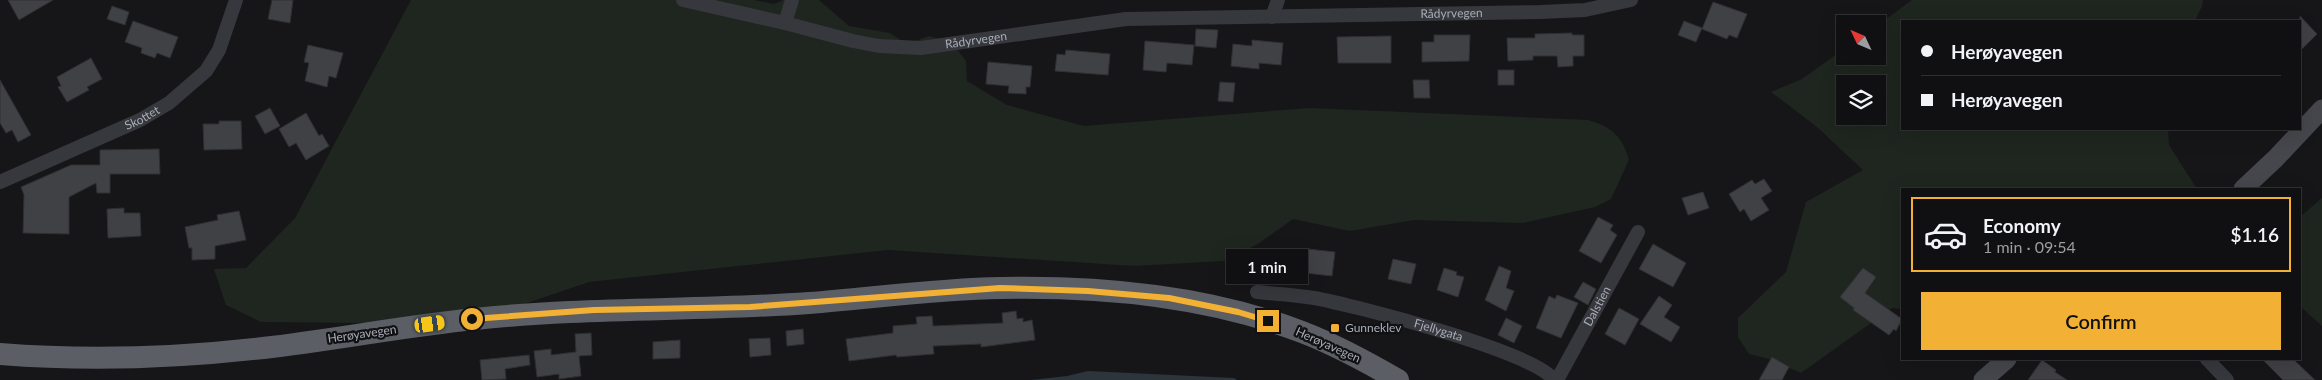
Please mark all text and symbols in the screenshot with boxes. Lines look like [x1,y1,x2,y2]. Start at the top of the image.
street label: Rådyrvegen [1420,5,1483,21]
north arrow [1836,15,1886,65]
map controls [1836,15,1886,125]
street label: Rådyrvegen [944,28,1008,52]
text: Herøyavegen [1951,40,2063,63]
button: layers [1836,75,1886,125]
text: Herøyavegen [1951,88,2063,111]
street label: Skottet [122,102,163,133]
icon: car [1923,212,1968,257]
text: Economy [1983,214,2061,237]
text: $1.16 [2230,223,2279,246]
text: 1 min · 09:54 [1983,237,2076,256]
callout: 1 min [1227,248,1309,284]
text: 1 min [1247,257,1287,276]
street label: Dalstien [1580,283,1614,329]
button: Confirm [1921,292,2281,350]
route start [461,308,483,330]
route end [1257,310,1279,332]
car [414,314,445,334]
street label: Fjellygata [1412,315,1465,344]
place label: Gunneklev [1345,320,1402,335]
street label: Herøyavegen [326,321,397,346]
marker: Gunneklev [1329,322,1341,334]
street label: Herøyavegen [1293,324,1363,366]

